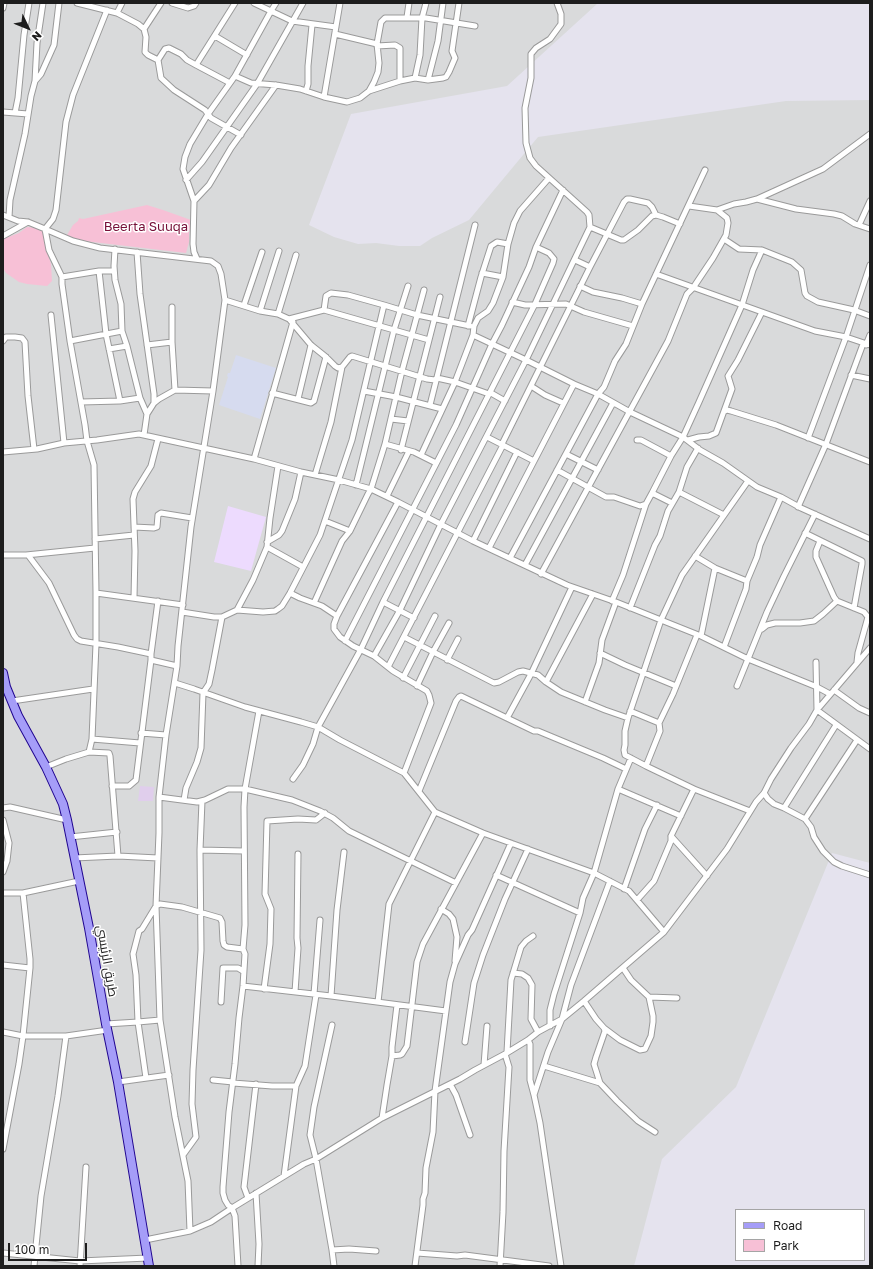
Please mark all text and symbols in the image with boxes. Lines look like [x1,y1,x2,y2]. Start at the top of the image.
north arrow [8,8,48,48]
text: N [30,29,45,44]
park label: Beerta Suuqa [104,219,188,235]
street label: طريق الرئيسي [93,924,121,998]
legend [735,1209,865,1261]
text: Road [773,1218,802,1233]
scale bar [10,1235,89,1261]
text: Park [773,1238,799,1253]
text: 100 m [15,1242,49,1257]

